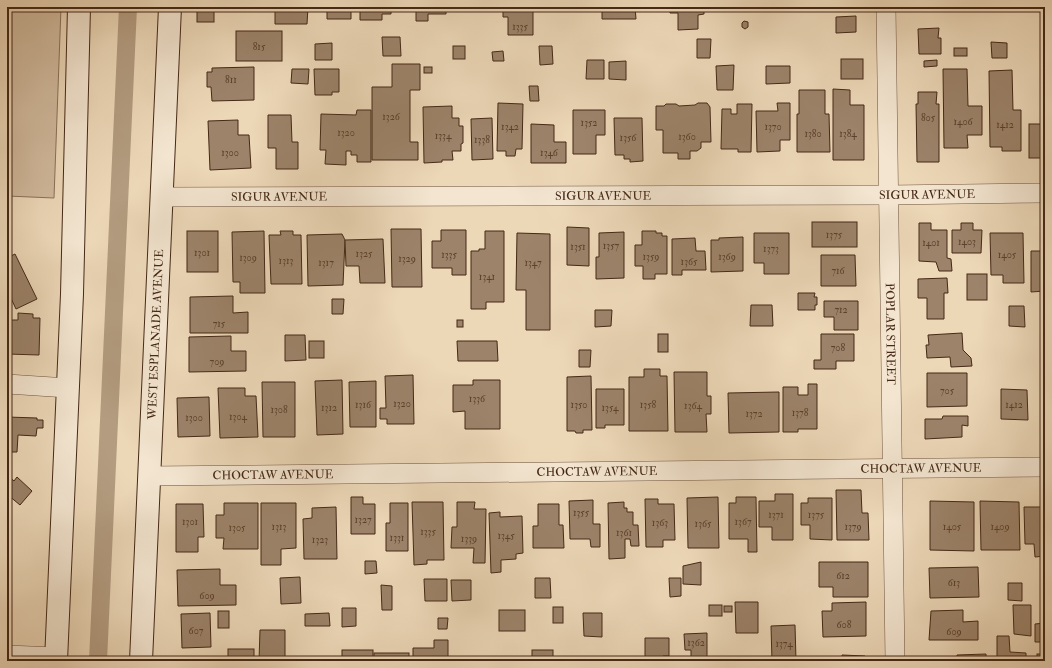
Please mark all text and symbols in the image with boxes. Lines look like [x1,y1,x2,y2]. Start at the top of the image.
house number: 1335 [512,21,528,33]
house number: 815 [253,41,266,53]
house number: 811 [225,74,237,86]
house number: 1326 [382,111,401,123]
house number: 805 [921,112,936,124]
house number: 1406 [953,116,974,128]
house number: 1352 [581,117,597,129]
house number: 1412 [996,119,1014,131]
house number: 1342 [501,121,519,133]
house number: 1370 [764,121,782,133]
house number: 1320 [337,127,355,139]
house number: 1380 [804,128,822,140]
house number: 1384 [839,128,857,140]
house number: 1334 [435,130,452,142]
house number: 1360 [678,131,696,143]
house number: 1356 [620,132,637,144]
house number: 1338 [474,134,490,146]
house number: 1300 [221,147,239,159]
house number: 1346 [540,147,559,159]
street label: SIGUR AVENUE [879,187,976,203]
street label: SIGUR AVENUE [555,189,651,204]
street label: SIGUR AVENUE [231,190,327,205]
house number: 1375 [826,229,843,241]
house number: 1403 [958,236,976,248]
house number: 1401 [922,237,940,249]
house number: 1357 [603,240,620,252]
house number: 1351 [570,241,586,253]
house number: 1373 [763,243,779,255]
house number: 1301 [194,247,210,259]
house number: 1325 [356,248,373,260]
street label: WEST ESPLANADE AVENUE [145,249,167,421]
house number: 1335 [441,249,457,261]
house number: 1405 [998,249,1017,261]
house number: 1359 [643,251,659,263]
house number: 1369 [718,251,736,263]
house number: 1309 [239,252,257,264]
house number: 1329 [398,253,416,265]
house number: 1313 [279,255,294,267]
house number: 1365 [681,256,698,268]
house number: 1317 [318,257,334,269]
house number: 1347 [524,257,542,269]
house number: 716 [831,265,846,277]
house number: 1341 [479,271,496,283]
street label: POPLAR STREET [882,283,898,385]
house number: 712 [834,304,848,316]
house number: 715 [213,318,226,330]
house number: 708 [831,342,845,354]
house number: 709 [210,356,224,368]
house number: 705 [940,385,955,397]
house number: 1336 [469,393,486,405]
house number: 1320 [393,398,411,410]
house number: 1316 [355,399,372,411]
house number: 1350 [571,399,587,411]
house number: 1358 [640,399,657,411]
house number: 1412 [1005,399,1023,411]
house number: 1364 [684,400,703,412]
house number: 1312 [321,402,337,414]
house number: 1354 [602,402,619,414]
house number: 1308 [270,404,288,416]
house number: 1378 [792,407,809,419]
house number: 1372 [745,408,763,420]
house number: 1304 [229,411,248,423]
house number: 1300 [185,412,203,424]
street label: CHOCTAW AVENUE [860,461,982,477]
street label: CHOCTAW AVENUE [536,464,658,480]
street label: CHOCTAW AVENUE [213,467,334,483]
house number: 1355 [573,507,590,519]
house number: 1371 [768,509,784,521]
house number: 1375 [808,509,825,521]
house number: 1327 [354,514,372,526]
house number: 1301 [182,516,198,528]
house number: 1367 [734,516,752,528]
house number: 1363 [652,517,668,529]
house number: 1365 [695,518,712,530]
house number: 1313 [272,521,287,533]
house number: 1379 [844,521,862,533]
house number: 1405 [943,521,962,533]
house number: 1409 [990,521,1010,533]
house number: 1305 [229,522,246,534]
house number: 1335 [420,526,436,538]
house number: 1361 [616,527,632,539]
house number: 1345 [497,530,515,542]
house number: 1331 [390,532,405,544]
house number: 1339 [461,533,477,545]
house number: 1323 [312,534,328,546]
house number: 612 [836,570,850,582]
house number: 613 [948,577,960,589]
house number: 609 [199,590,215,602]
house number: 608 [837,619,852,631]
house number: 607 [189,625,204,637]
house number: 609 [946,626,962,638]
house number: 1362 [687,637,705,649]
house number: 1374 [775,638,793,650]

